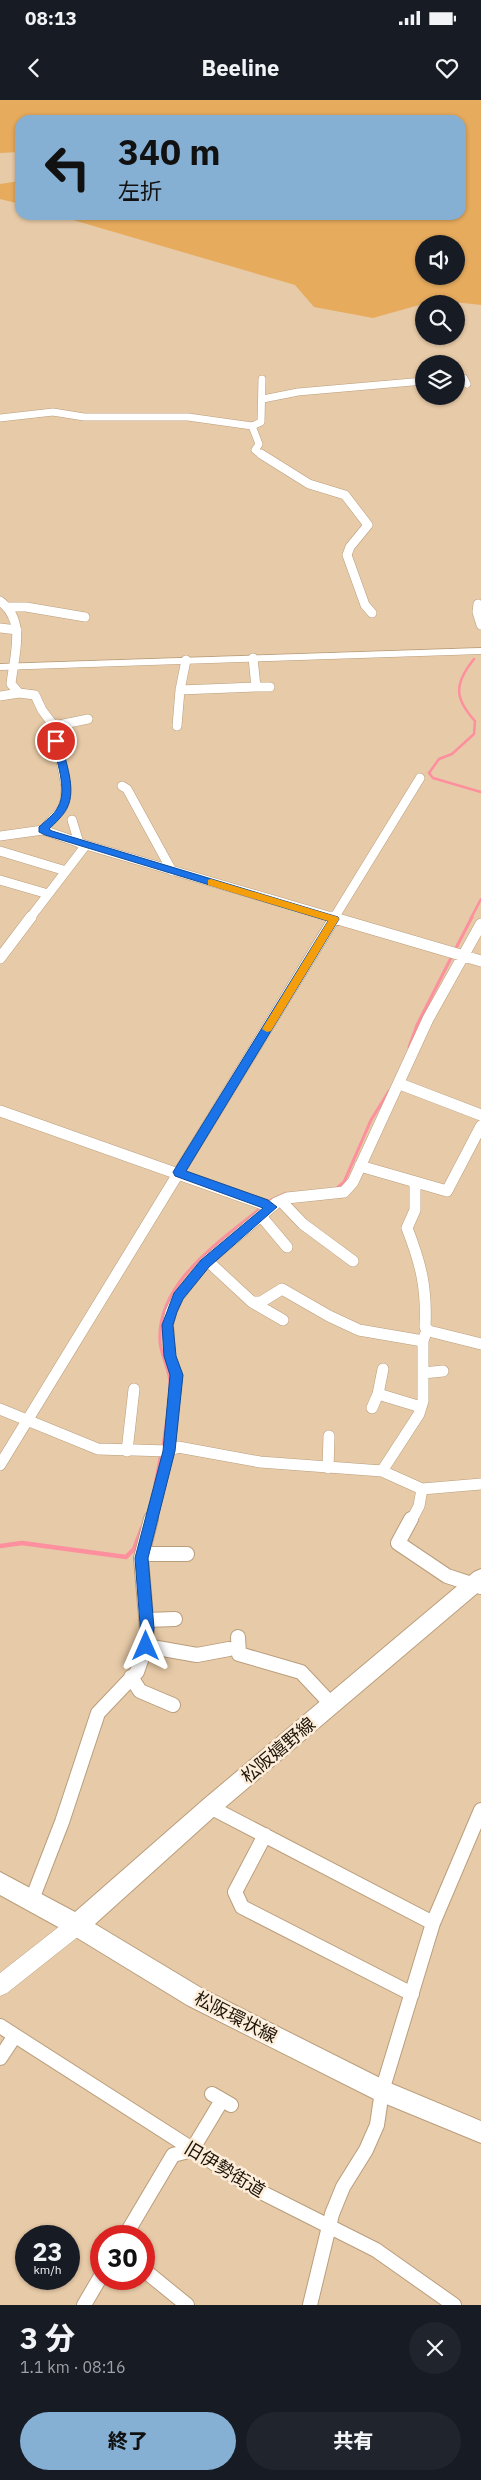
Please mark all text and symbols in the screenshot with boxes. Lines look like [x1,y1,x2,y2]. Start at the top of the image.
text: 08:13 [25,6,77,30]
text: Beeline [202,53,279,82]
icon: back [20,54,48,82]
icon: heart [433,54,461,82]
text: 340 m [118,129,221,175]
icon: left [35,135,100,200]
text: 左折 [118,176,162,205]
map controls [415,235,465,405]
button: sound [415,235,465,285]
button: search [415,295,465,345]
button: layers [415,355,465,405]
pin [35,720,77,762]
icon: arrive [42,727,70,755]
position arrow [119,1619,171,1671]
street label: 松阪嬉野線 [236,1712,320,1788]
street label: 松阪環状線 [191,1986,281,2048]
street label: 旧伊勢街道 [181,2136,269,2202]
speed limit sign: 30 [90,2225,155,2290]
text: 23 [32,2235,63,2268]
text: km/h [33,2262,62,2277]
text: 3 分 [20,2318,75,2357]
button: close [409,2322,461,2374]
text: 1.1 km · 08:16 [20,2357,126,2377]
button: 終了 [20,2412,236,2470]
button: 共有 [246,2412,461,2470]

